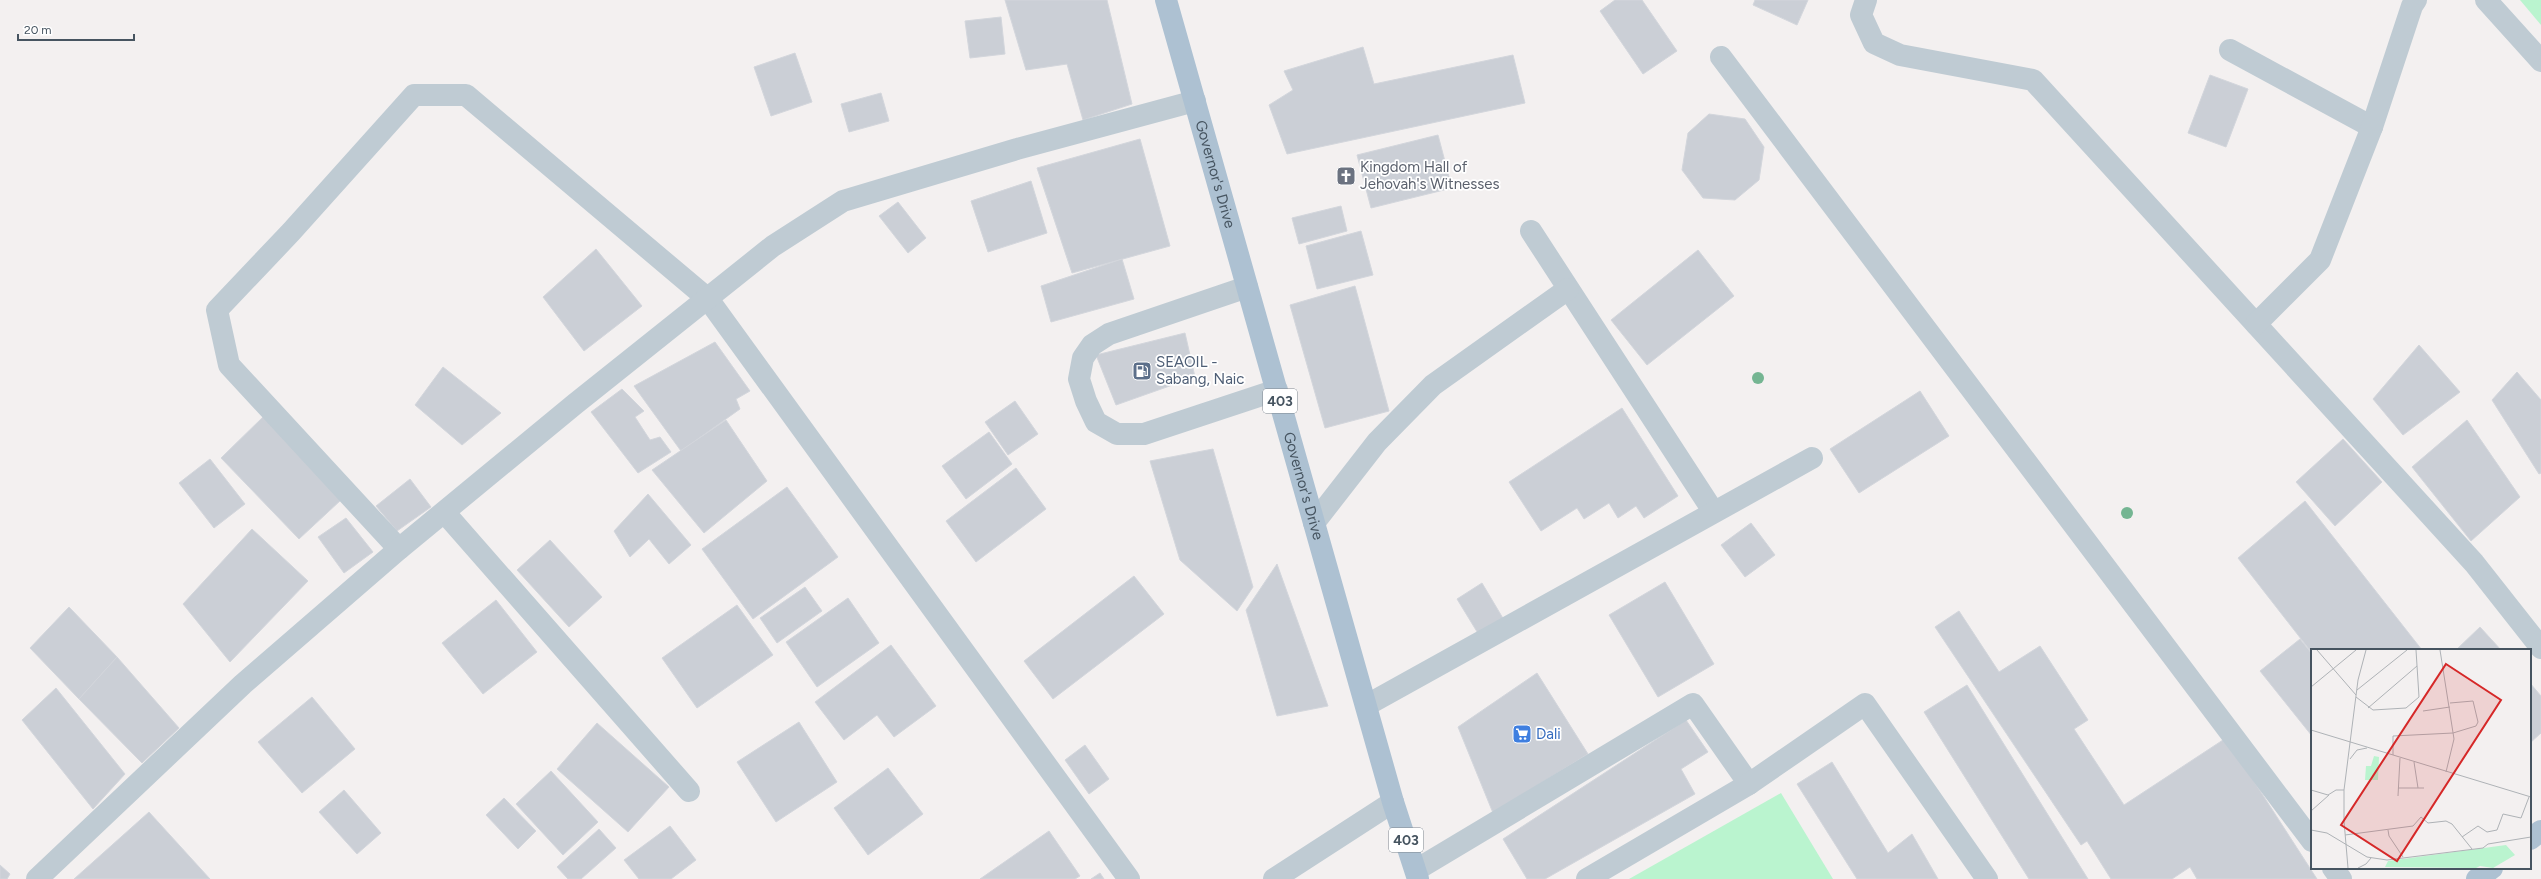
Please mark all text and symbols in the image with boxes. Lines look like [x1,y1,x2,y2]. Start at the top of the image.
scale bar [18,16,134,42]
text: 20 m [24,23,52,37]
street label: Governor's Drive [1191,118,1239,230]
place label: Kingdom Hall of Jehovah's Witnesses [1360,158,1499,193]
church icon: Kingdom Hall of Jehovah's Witnesses [1335,165,1357,187]
place label: SEAOIL - Sabang, Naic [1156,353,1244,388]
fuel station icon: SEAOIL - Sabang, Naic [1131,360,1153,382]
road number: 403 [1263,389,1297,413]
street label: Governor's Drive [1280,430,1327,542]
inset map [2311,649,2531,869]
supermarket icon: Dali [1511,723,1533,745]
place label: Dali [1536,725,1561,743]
road number: 403 [1389,828,1423,852]

